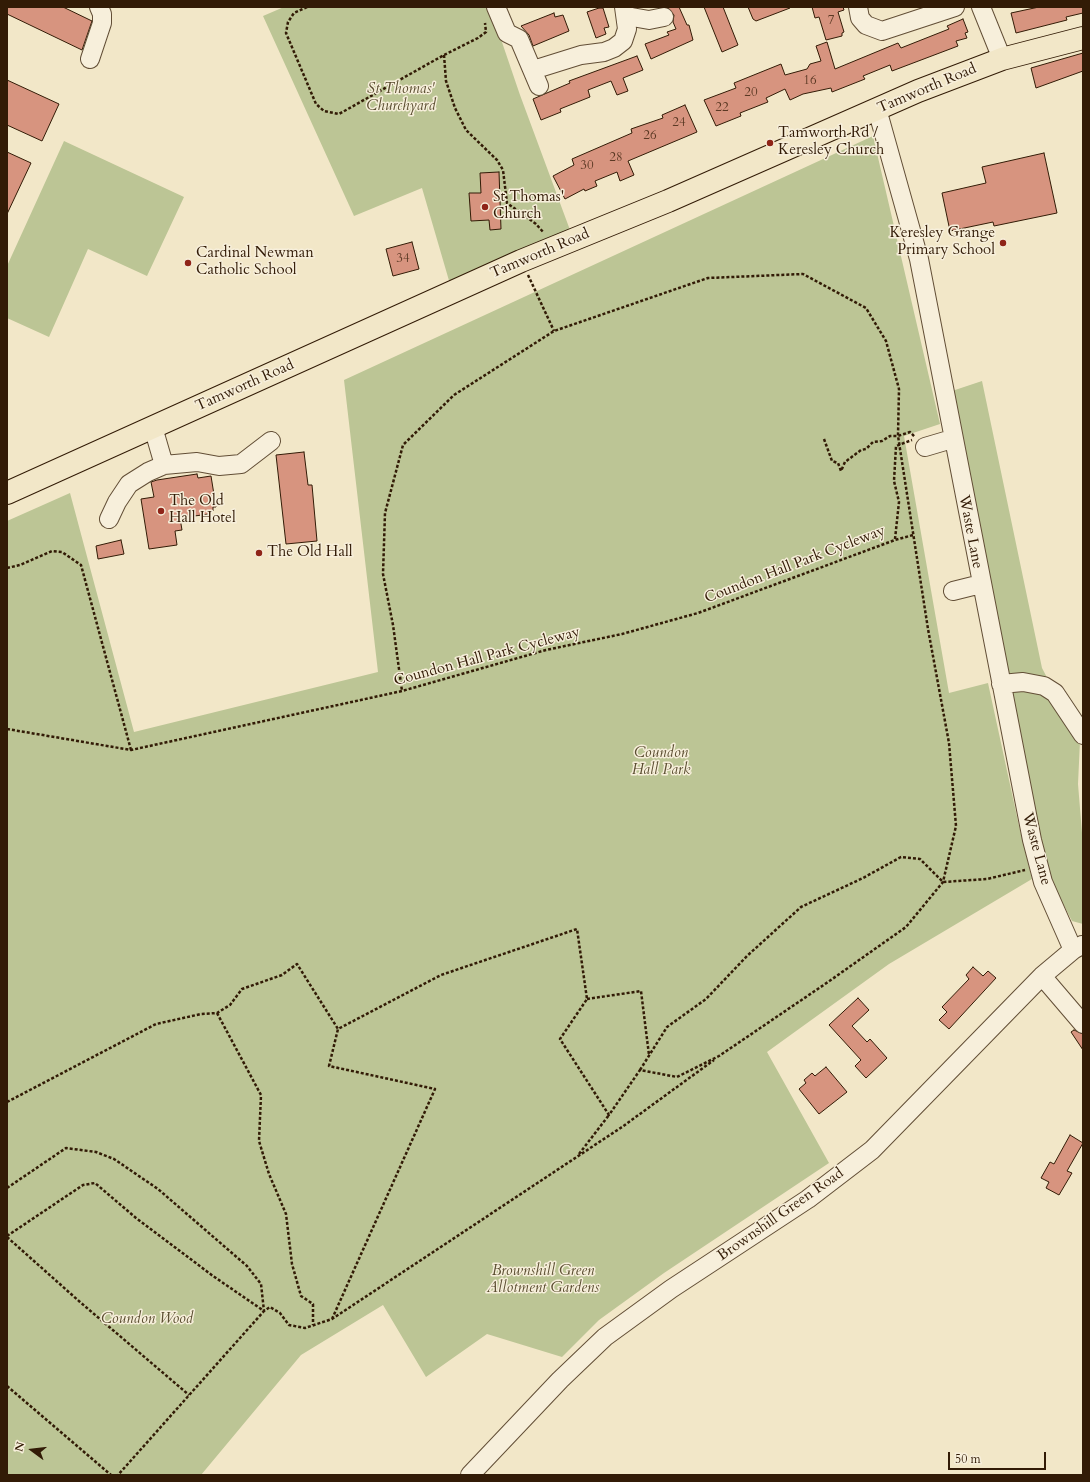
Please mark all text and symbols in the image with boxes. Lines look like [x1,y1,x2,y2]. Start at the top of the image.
house number: 7 [828,13,834,29]
street label: Tamworth Road [875,60,979,118]
house number: 16 [803,73,817,89]
park label: St Thomas' Churchyard [366,81,436,116]
house number: 20 [744,85,758,101]
house number: 22 [715,100,729,116]
house number: 24 [672,115,686,131]
place label: Tamworth Rd / Keresley Church [778,125,884,160]
house number: 26 [643,128,657,144]
marker: Tamworth Rd / Keresley Church [765,138,775,148]
house number: 28 [609,150,623,166]
house number: 30 [580,158,594,174]
place label: St Thomas' Church [493,189,564,224]
marker: St Thomas' Church [480,202,490,212]
street label: Tamworth Road [488,225,592,283]
place label: Keresley Grange Primary School [890,225,995,260]
marker: Keresley Grange Primary School [998,238,1008,248]
place label: Cardinal Newman Catholic School [196,245,314,280]
house number: 34 [396,251,410,267]
marker: Cardinal Newman Catholic School [183,258,193,268]
street label: Tamworth Road [193,356,297,416]
place label: The Old Hall Hotel [169,493,236,528]
street label: Waste Lane [954,494,986,570]
marker: The Old Hall Hotel [156,506,166,516]
street label: Coundon Hall Park Cycleway [702,522,888,608]
place label: The Old Hall [267,544,353,562]
marker: The Old Hall [254,548,264,558]
street label: Coundon Hall Park Cycleway [392,623,582,691]
park label: Coundon Hall Park [632,745,690,780]
street label: Waste Lane [1018,811,1054,887]
street label: Brownshill Green Road [714,1165,848,1265]
park label: Brownshill Green Allotment Gardens [487,1263,599,1298]
park label: Coundon Wood [101,1311,193,1329]
north arrow [12,1430,52,1470]
text: N [11,1440,28,1453]
scale bar [950,1444,1048,1470]
text: 50 m [955,1451,981,1467]

